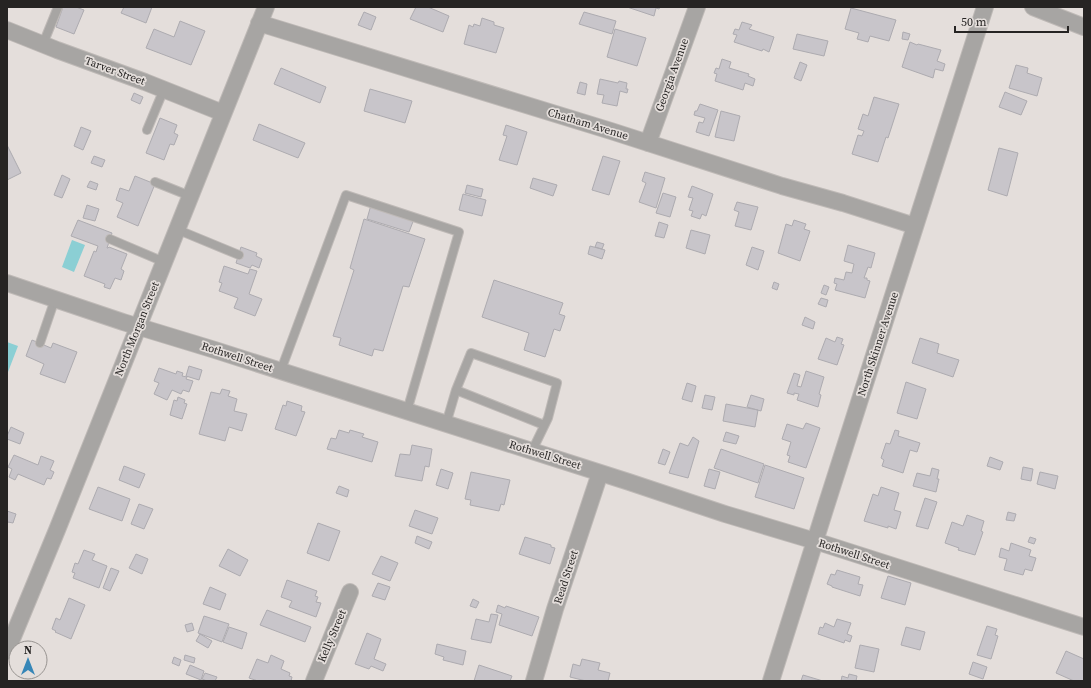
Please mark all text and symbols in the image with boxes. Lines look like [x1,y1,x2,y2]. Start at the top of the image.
scale bar [955,8,1068,34]
text: 50 m [961,14,987,30]
street label: Georgia Avenue [652,36,692,114]
street label: Tarver Street [83,53,148,89]
street label: Chatham Avenue [546,105,630,143]
street label: North Morgan Street [111,279,163,378]
street label: North Skinner Avenue [854,290,902,398]
street label: Rothwell Street [199,338,275,376]
street label: Rothwell Street [507,437,583,473]
street label: Rothwell Street [816,535,892,573]
street label: Read Street [550,548,582,606]
street label: Kelly Street [314,607,350,665]
north arrow [8,640,48,680]
text: N [24,643,32,658]

